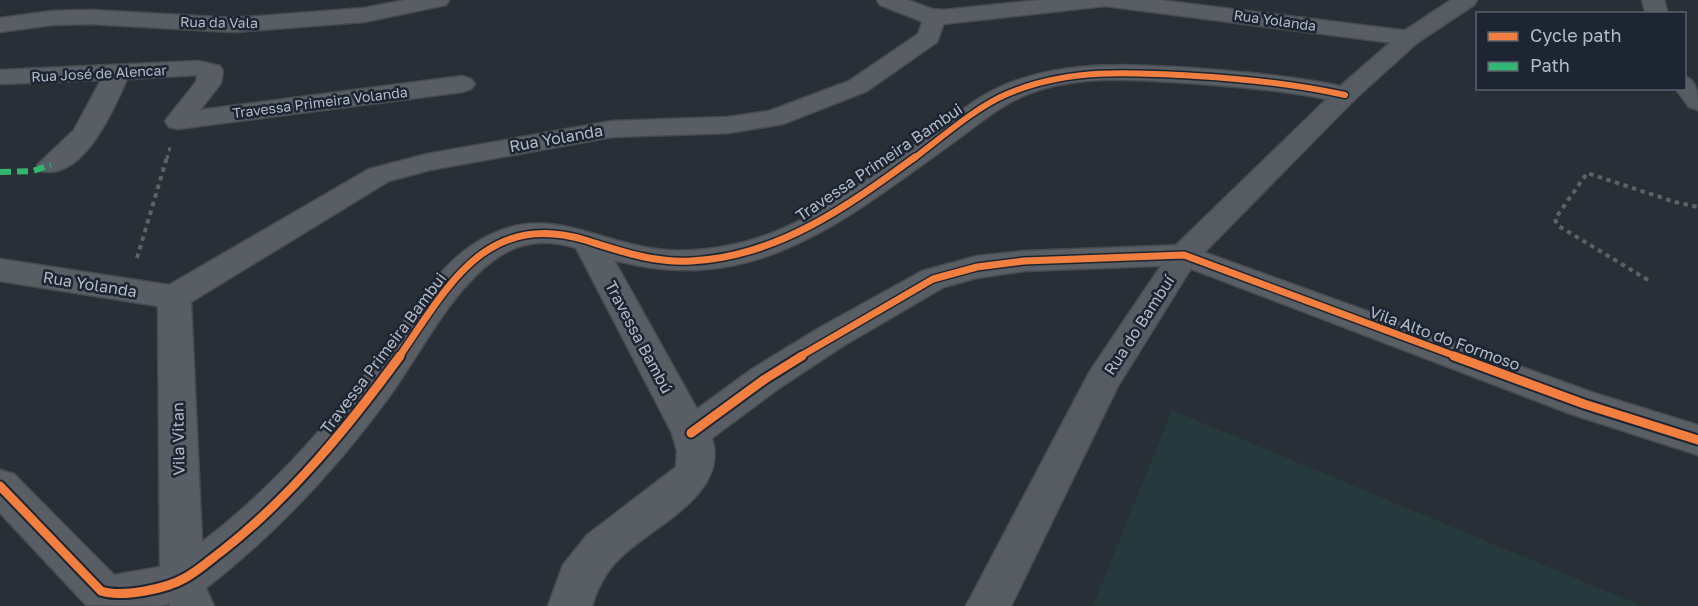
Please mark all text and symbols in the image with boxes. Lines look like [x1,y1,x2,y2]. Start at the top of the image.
street label: Rua Yolanda [1233,6,1317,34]
legend [1476,12,1686,90]
street label: Rua da Vala [180,13,258,31]
text: Cycle path [1530,24,1622,46]
text: Path [1530,54,1570,76]
street label: Rua José de Alencar [31,61,168,85]
street label: Travessa Primeira Volanda [232,83,408,121]
street label: Travessa Primeira Bambui [792,99,966,225]
street label: Rua Yolanda [508,120,604,156]
street label: Rua Yolanda [42,267,138,301]
street label: Travessa Primeira Bambui [316,268,450,438]
street label: Rua do Bambuí [1099,270,1179,378]
street label: Travessa Bambú [601,277,677,397]
street label: Vila Alto do Formoso [1367,301,1523,375]
street label: Vila Vitan [167,402,189,476]

